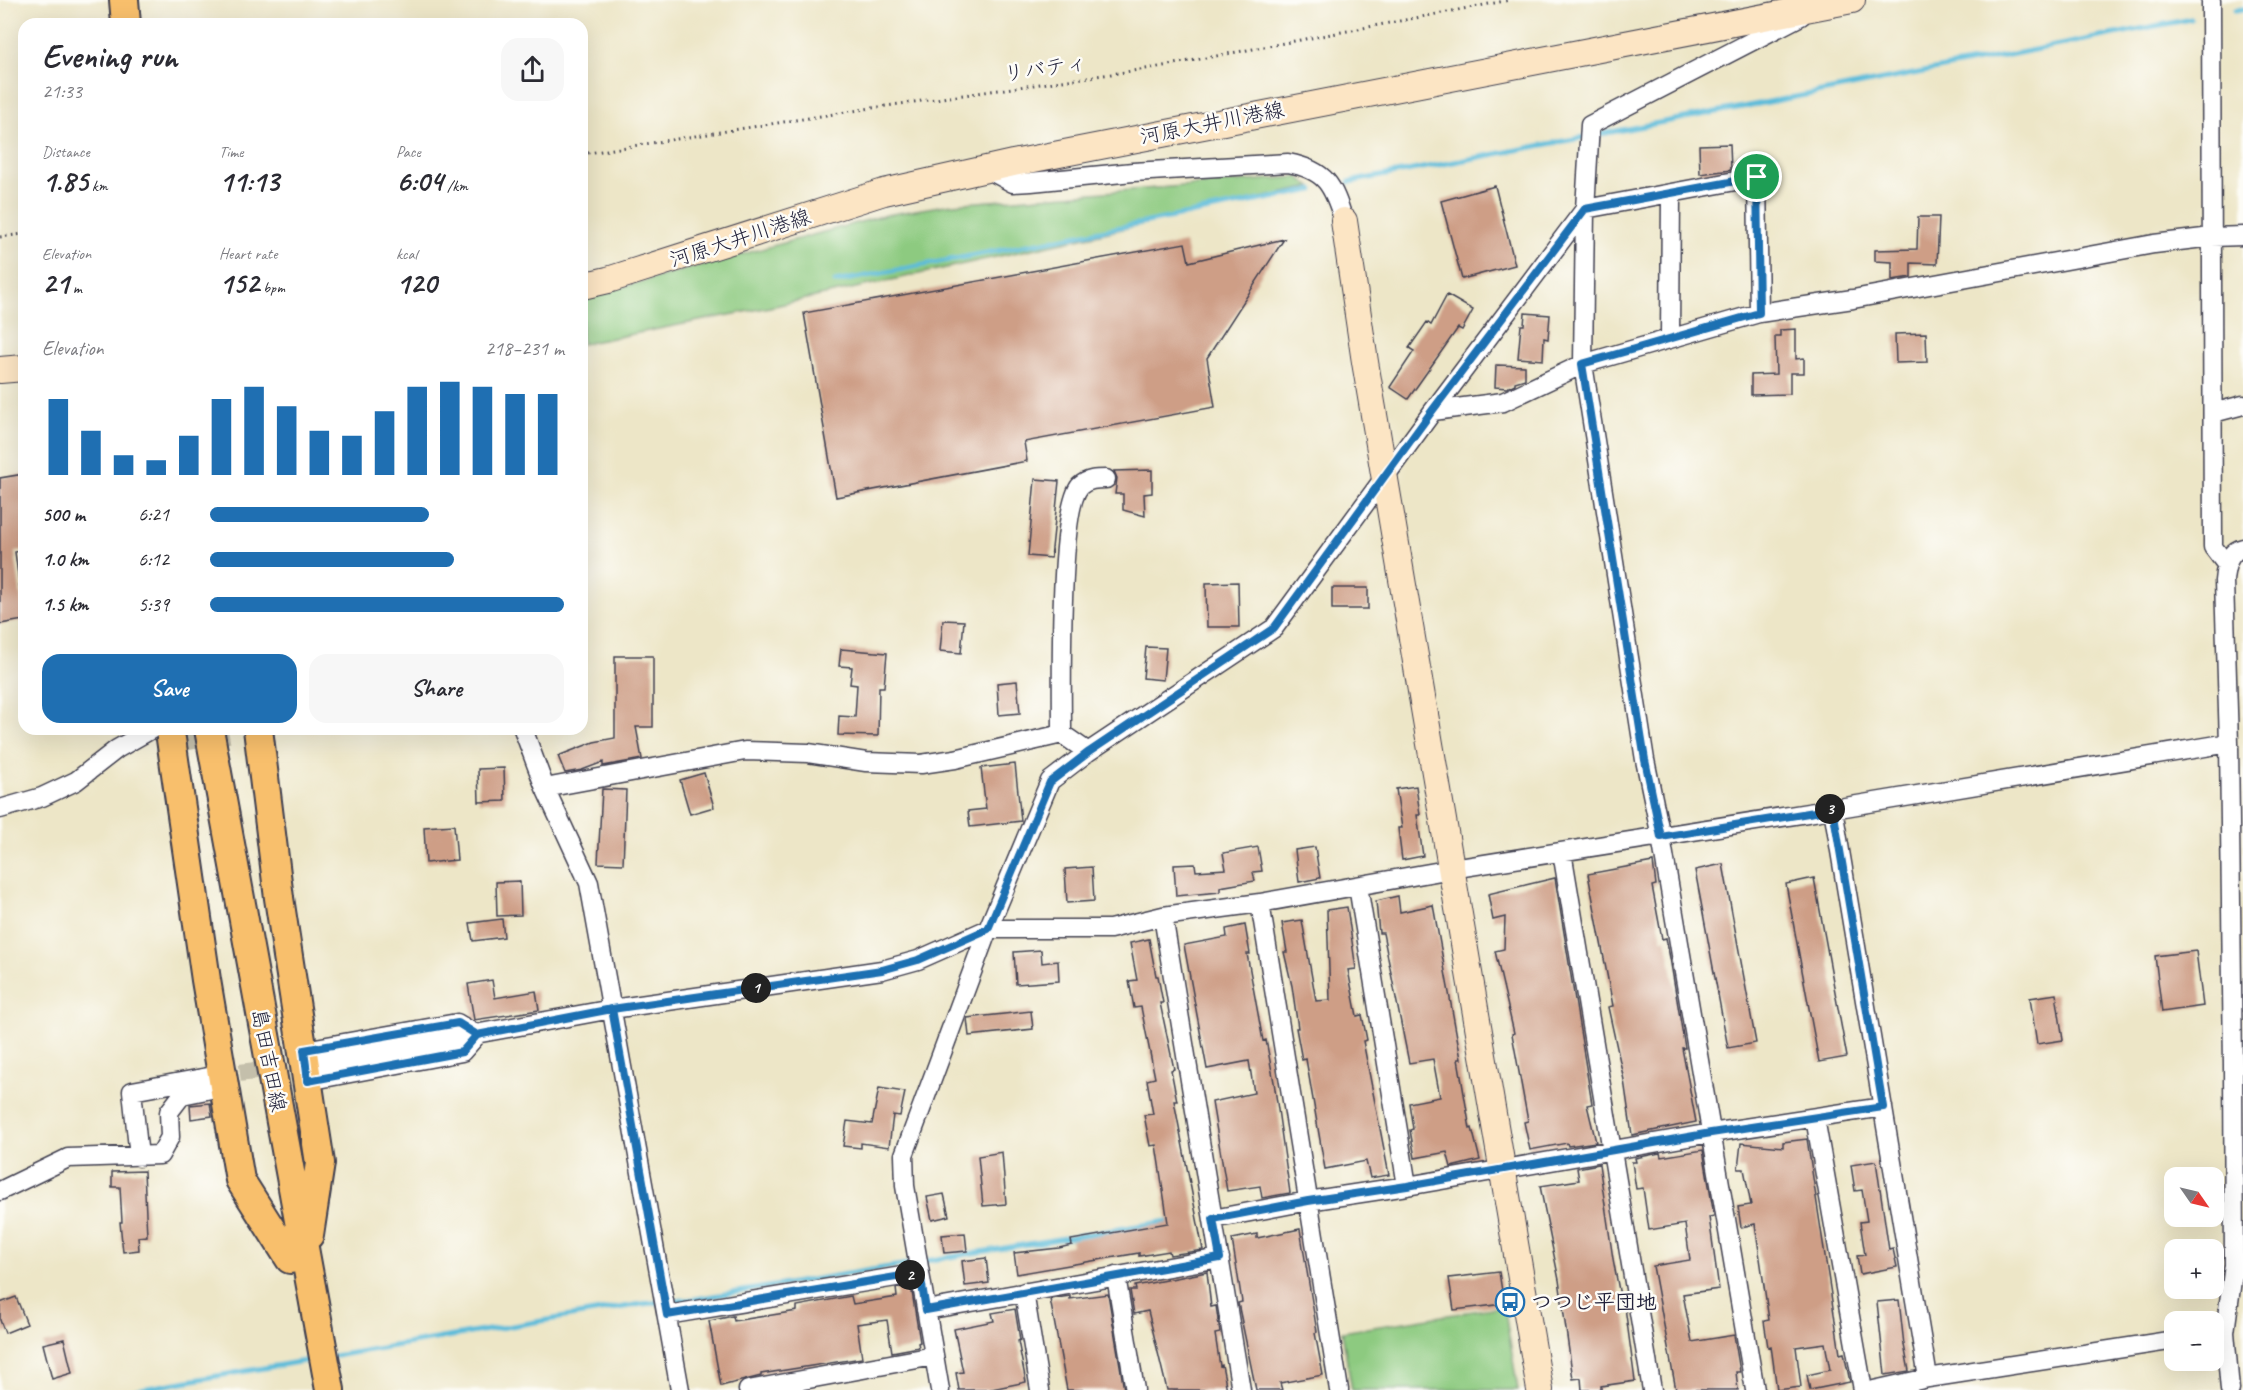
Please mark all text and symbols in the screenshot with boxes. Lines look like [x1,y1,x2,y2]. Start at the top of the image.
text: Evening run [42,35,177,77]
button: share [501,38,564,101]
street label: リバティ [1002,49,1088,87]
text: 21:33 [42,79,82,104]
street label: 河原大井川港線 [1137,96,1287,150]
text: Distance [42,142,90,162]
text: Time [219,142,243,162]
text: Pace [396,142,421,162]
pin [1731,151,1782,202]
icon: arrive [1740,160,1773,193]
text: 1.85 [42,162,88,200]
text: 11:13 [219,162,279,200]
text: 6:04 [396,162,443,200]
text: km [88,176,107,196]
text: /km [443,176,468,196]
street label: 河原大井川港線 [666,203,814,273]
text: Elevation [42,244,91,264]
text: Heart rate [219,244,277,264]
text: kcal [396,244,417,264]
text: 21 [42,264,69,302]
text: 152 [219,264,259,302]
text: 120 [396,264,437,302]
text: m [69,278,82,298]
text: bpm [259,278,285,298]
text: Elevation [42,336,104,361]
text: 218–231 m [485,336,564,361]
text: 500 m [42,502,85,527]
text: 6:21 [138,502,169,527]
text: 1.0 km [42,547,89,572]
text: 6:12 [138,547,169,572]
text: 1.5 km [42,592,88,617]
text: 5:39 [138,592,169,617]
button: Save [42,654,297,723]
button: Share [309,654,564,723]
pin: 3 [1815,794,1845,824]
text: 3 [1826,799,1834,819]
pin: 1 [741,973,771,1003]
text: 1 [752,978,760,998]
street label: 島田吉田線 [246,1006,292,1114]
north arrow [2164,1167,2224,1227]
map controls [2164,1167,2224,1371]
button: + [2164,1239,2224,1299]
pin: 2 [895,1260,925,1290]
text: 2 [906,1265,914,1285]
bus stop icon: つつじ平団地 [1494,1286,1526,1318]
place label: つつじ平団地 [1531,1289,1657,1315]
button: − [2164,1311,2224,1371]

